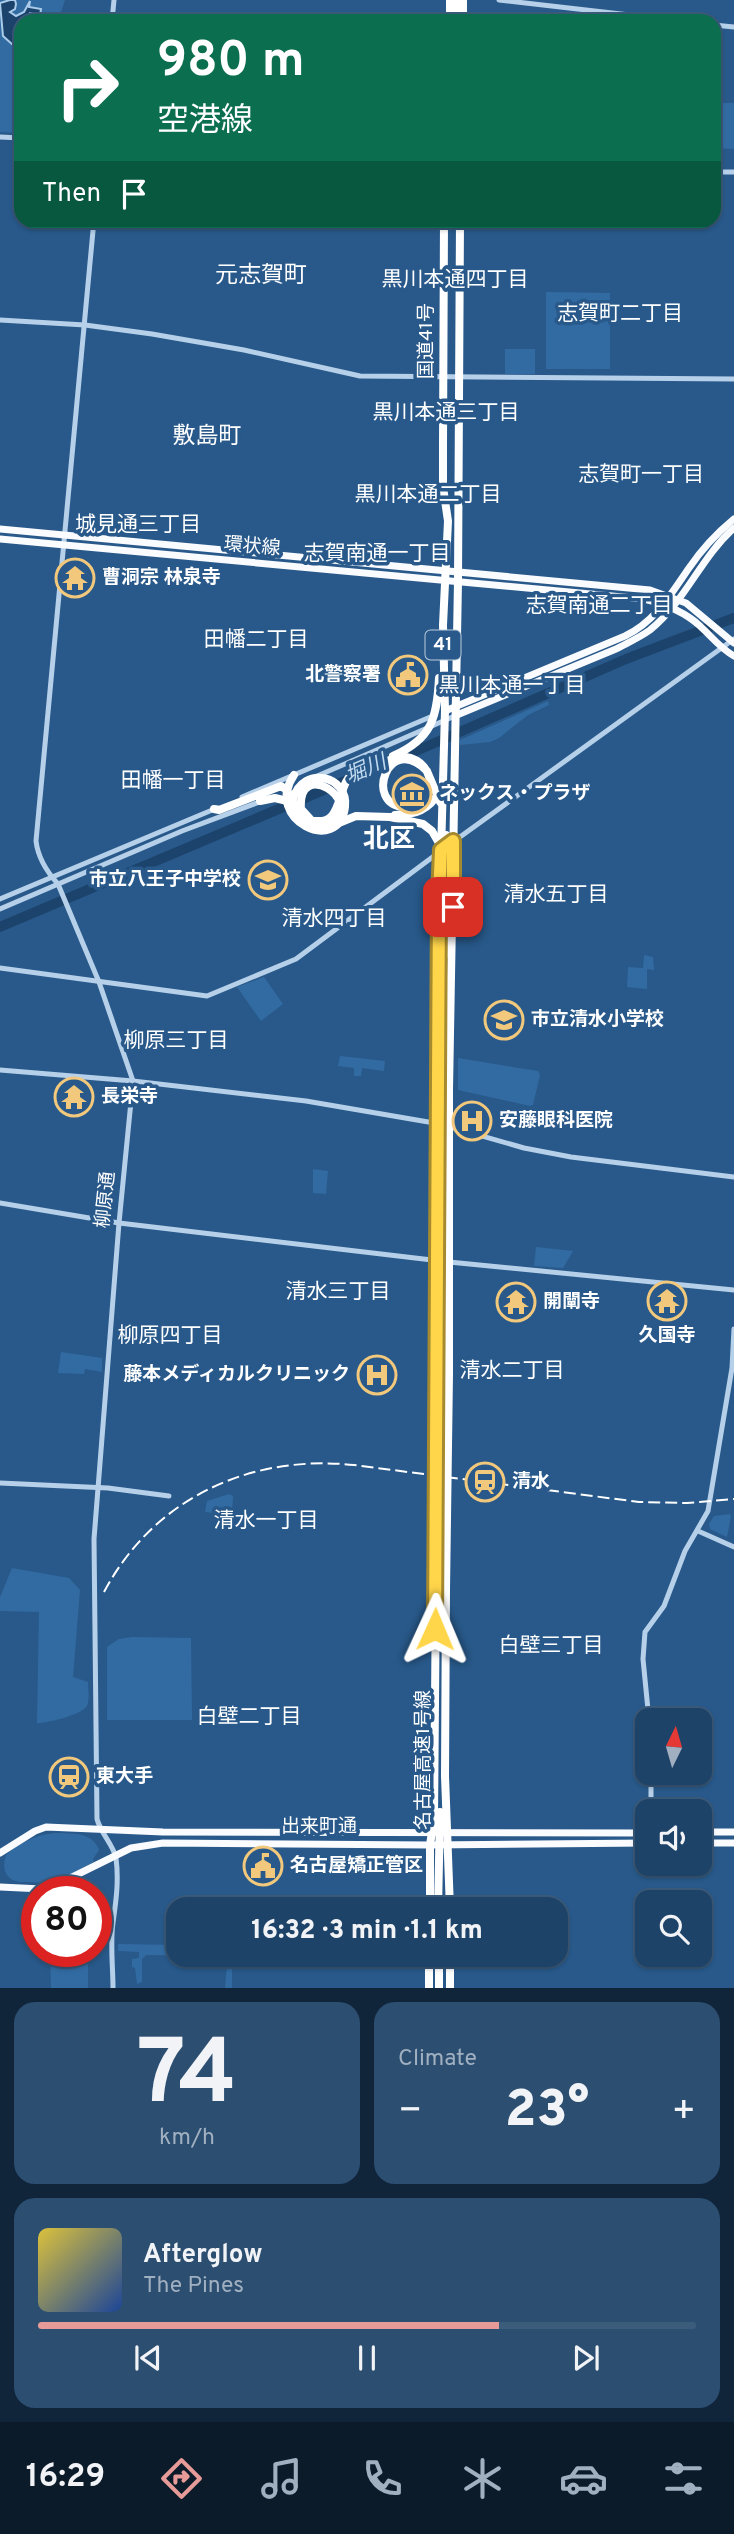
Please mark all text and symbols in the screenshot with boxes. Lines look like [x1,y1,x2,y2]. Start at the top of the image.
text: 980 m [157,32,305,94]
icon: right [42,42,133,133]
text: 空港線 [157,102,253,142]
icon: arrive [115,175,153,213]
text: Then [42,178,101,211]
district label: 元志賀町 [215,262,307,291]
district label: 黒川本通四丁目 [382,267,529,294]
district label: 志賀町二丁目 [557,301,683,328]
street label: 国道41号 [415,303,439,379]
district label: 黒川本通三丁目 [373,400,520,427]
district label: 敷島町 [173,423,242,452]
district label: 志賀町一丁目 [578,462,704,489]
district label: 黒川本通二丁目 [355,482,502,509]
district label: 城見通三丁目 [75,512,201,539]
street label: 環状線 [223,533,281,561]
district label: 志賀南通一丁目 [304,541,451,568]
temple icon: 曹洞宗 林泉寺 [54,557,96,599]
place label: 曹洞宗 林泉寺 [102,566,221,590]
district label: 志賀南通二丁目 [526,593,673,620]
district label: 田幡二丁目 [204,627,309,654]
road number: 41 [426,630,460,660]
public building icon: 北警察署 [387,654,429,696]
place label: 北警察署 [305,663,381,687]
district label: 黒川本通一丁目 [439,673,586,700]
water label: 堀川 [341,749,392,791]
district label: 田幡一丁目 [121,768,226,795]
museum icon: ネックス・プラザ [391,773,433,815]
place label: ネックス・プラザ [439,782,590,806]
district label: 北区 [363,824,415,857]
school or university icon: 市立八王子中学校 [247,859,289,901]
place label: 市立八王子中学校 [89,868,241,892]
pin [423,877,483,937]
district label: 清水五丁目 [504,882,609,909]
icon: arrive [434,888,472,926]
district label: 清水四丁目 [282,906,387,933]
school or university icon: 市立清水小学校 [483,999,525,1041]
place label: 市立清水小学校 [531,1008,664,1032]
district label: 柳原三丁目 [124,1028,229,1055]
temple icon: 長栄寺 [53,1076,95,1118]
place label: 長栄寺 [101,1085,158,1109]
hospital icon: 安藤眼科医院 [451,1100,493,1142]
place label: 安藤眼科医院 [499,1109,613,1133]
street label: 柳原通 [91,1170,121,1230]
district label: 清水三丁目 [286,1279,391,1306]
temple icon: 久国寺 [646,1280,688,1322]
temple icon: 開闡寺 [495,1281,537,1323]
place label: 開闡寺 [543,1290,600,1314]
district label: 柳原四丁目 [118,1323,223,1350]
place label: 久国寺 [638,1324,696,1348]
hospital icon: 藤本メディカルクリニック [356,1354,398,1396]
district label: 清水二丁目 [460,1358,565,1385]
place label: 藤本メディカルクリニック [123,1363,350,1387]
station icon: 清水 [464,1461,506,1503]
place label: 清水 [512,1470,550,1494]
district label: 清水一丁目 [214,1508,319,1535]
position arrow [398,1592,472,1666]
district label: 白壁三丁目 [499,1633,604,1660]
street label: 名古屋高速1号線 [412,1690,436,1830]
district label: 白壁二丁目 [197,1704,302,1731]
north arrow [635,1708,712,1785]
map controls [635,1708,712,1967]
station icon: 東大手 [48,1756,90,1798]
place label: 東大手 [96,1765,153,1789]
button: sound [635,1799,712,1876]
street label: 出来町通 [281,1815,357,1839]
public building icon: 名古屋矯正管区 [242,1845,284,1887]
place label: 名古屋矯正管区 [290,1854,423,1878]
speed limit sign: 80 [21,1876,112,1967]
button: search [635,1890,712,1967]
text: 16:32 · 3 min · 1.1 km [251,1915,483,1948]
text: 74 [137,2021,237,2136]
text: Climate [398,2045,477,2074]
text: 23° [505,2079,589,2145]
text: − [398,2088,423,2137]
text: + [671,2088,696,2137]
text: km/h [159,2124,215,2153]
text: Afterglow [143,2239,263,2272]
text: The Pines [143,2272,244,2301]
icon: previous [129,2339,167,2377]
icon: pause [348,2339,386,2377]
icon: next [567,2339,605,2377]
icon: directions [157,2454,206,2503]
icon: music [257,2454,306,2503]
icon: phone [358,2454,407,2503]
icon: climate [458,2454,507,2503]
icon: car [559,2454,608,2503]
icon: filters [659,2454,708,2503]
text: 16:29 [26,2458,105,2498]

